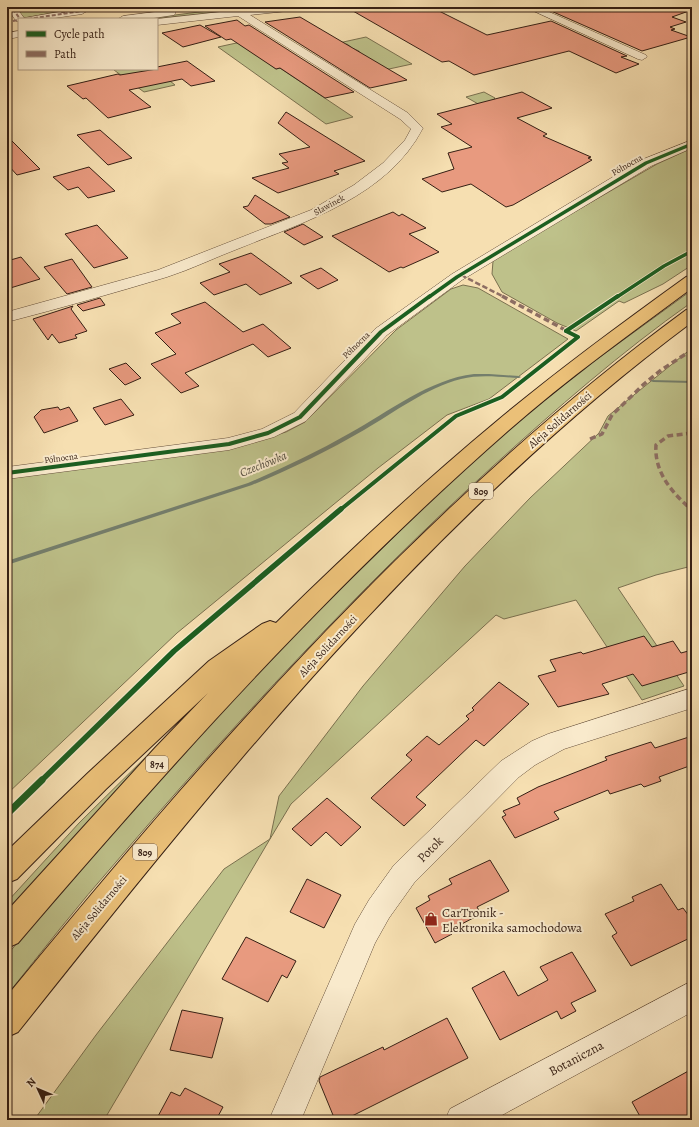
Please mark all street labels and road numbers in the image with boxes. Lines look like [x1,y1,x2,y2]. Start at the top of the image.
street label: Północna [609,151,645,179]
street label: Sławinek [311,191,347,218]
street label: Północna [340,328,373,361]
street label: Aleja Solidarności [524,388,595,452]
street label: Północna [43,450,79,466]
road number: 809 [469,483,493,499]
street label: Aleja Solidarności [295,612,361,681]
road number: 874 [146,756,168,772]
street label: Potok [413,832,447,866]
road number: 809 [133,844,157,860]
street label: Aleja Solidarności [67,873,130,944]
street label: Botaniczna [546,1036,606,1080]

